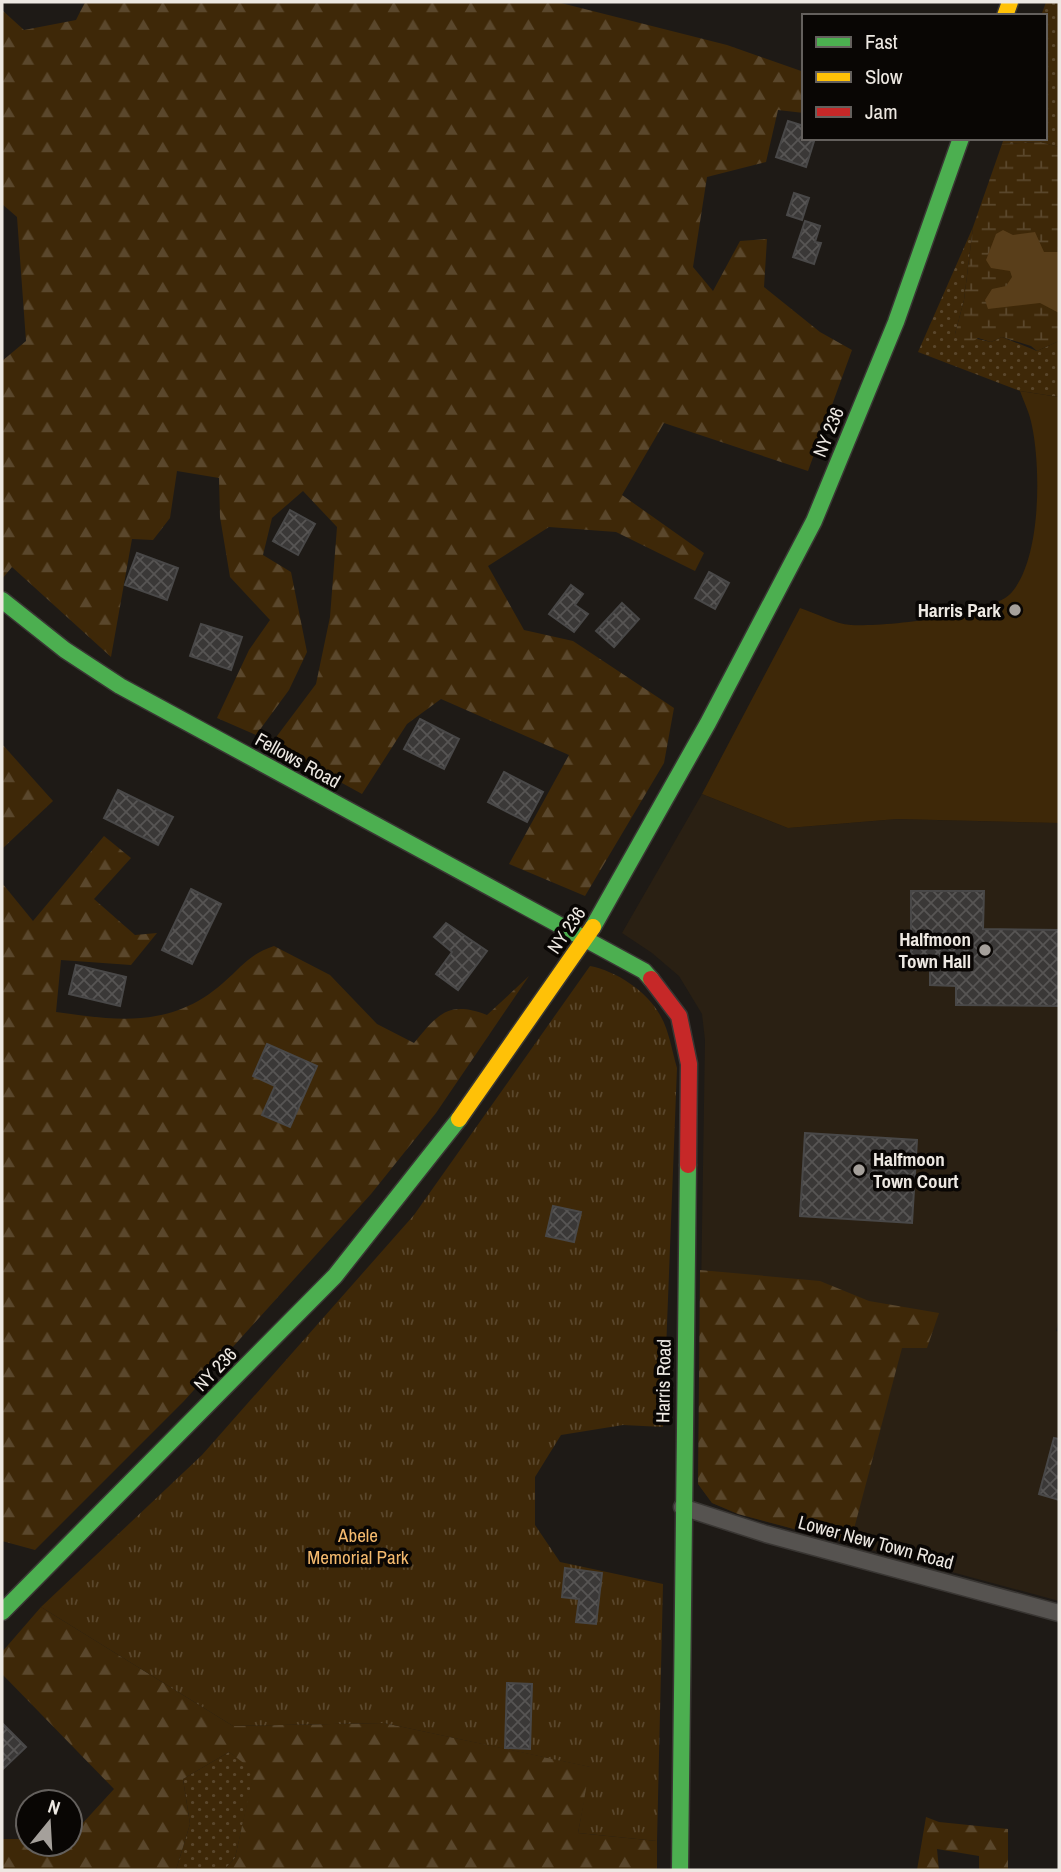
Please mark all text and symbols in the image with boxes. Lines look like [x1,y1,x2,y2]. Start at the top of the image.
legend [802,14,1047,140]
text: Fast [865,27,898,56]
text: Slow [865,62,903,91]
text: Jam [865,97,898,126]
street label: NY 236 [806,403,850,461]
place label: Harris Park [918,597,1001,623]
marker: Harris Park [1007,602,1023,618]
street label: Fellows Road [251,726,345,794]
street label: NY 236 [541,901,591,959]
place label: Halfmoon Town Hall [899,926,971,974]
marker: Halfmoon Town Hall [977,942,993,958]
place label: Halfmoon Town Court [873,1146,958,1194]
marker: Halfmoon Town Court [851,1162,867,1178]
street label: Harris Road [649,1339,677,1423]
street label: NY 236 [188,1341,242,1397]
street label: Lower New Town Road [795,1509,957,1575]
park label: Abele Memorial Park [307,1522,409,1570]
north arrow [14,1788,84,1858]
text: N [45,1793,64,1821]

